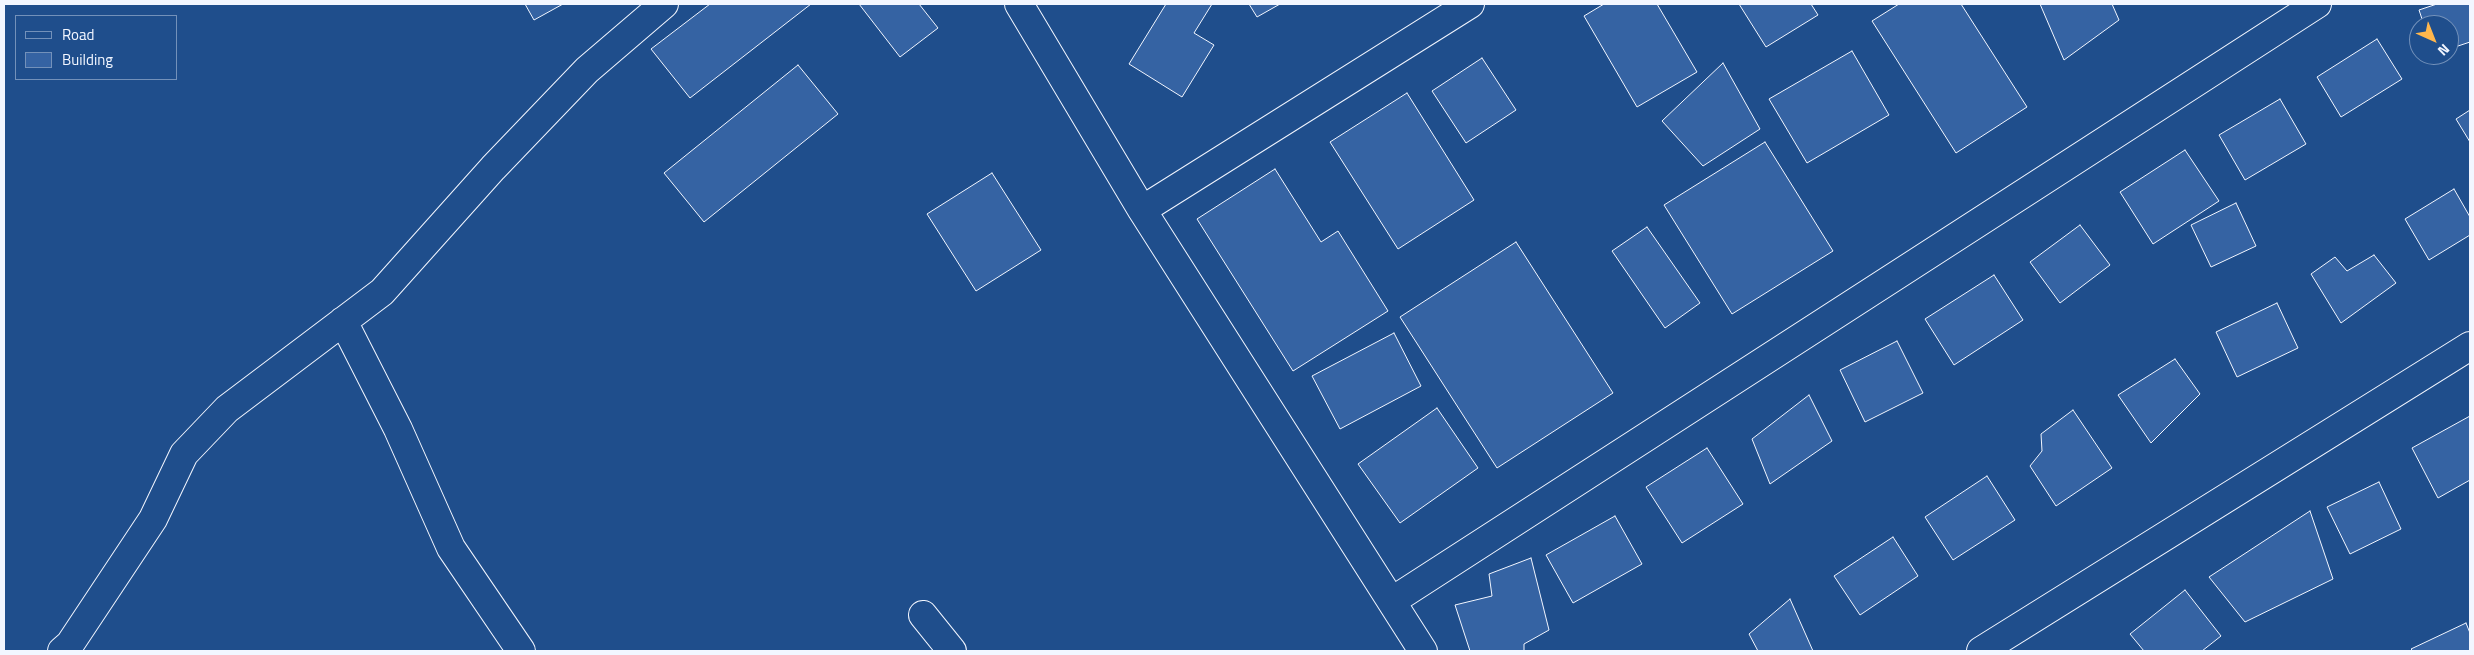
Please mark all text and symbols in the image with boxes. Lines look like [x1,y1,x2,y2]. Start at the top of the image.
legend [15,15,178,80]
north arrow [2409,15,2459,65]
text: Road [62,23,94,46]
text: N [2433,40,2455,61]
text: Building [62,48,113,71]

